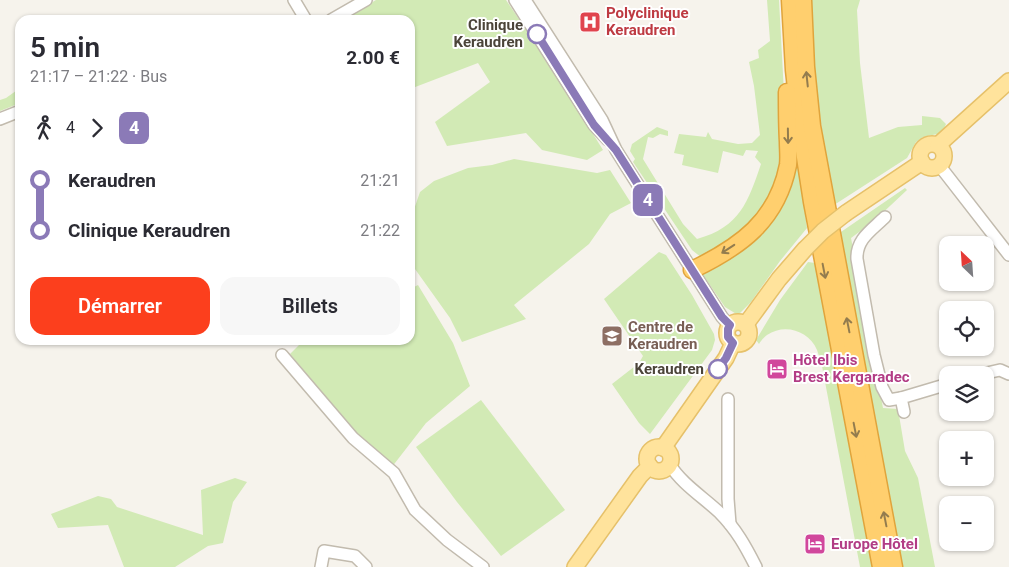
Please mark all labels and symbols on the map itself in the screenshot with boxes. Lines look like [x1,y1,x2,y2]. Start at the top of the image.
place label: Polyclinique Keraudren [606,4,689,39]
hospital icon: Polyclinique Keraudren [578,10,602,34]
place label: Clinique Keraudren [454,16,523,51]
marker: Clinique Keraudren [527,24,547,44]
one-way arrow [802,71,812,87]
one-way arrow [783,128,792,144]
line badge: 4 [632,184,664,216]
north arrow [939,236,994,291]
one-way arrow [722,245,736,255]
one-way arrow [820,262,830,278]
one-way arrow [843,317,852,333]
place label: Centre de Keraudren [628,318,697,353]
school or university icon: Centre de Keraudren [600,324,624,348]
place label: Hôtel Ibis Brest Kergaradec [793,351,910,386]
hotel icon: Hôtel Ibis Brest Kergaradec [765,357,789,381]
marker: Keraudren [708,359,728,379]
place label: Keraudren [635,360,704,378]
one-way arrow [850,422,860,438]
one-way arrow [879,511,889,527]
hotel icon: Europe Hôtel [803,532,827,556]
place label: Europe Hôtel [831,535,918,553]

